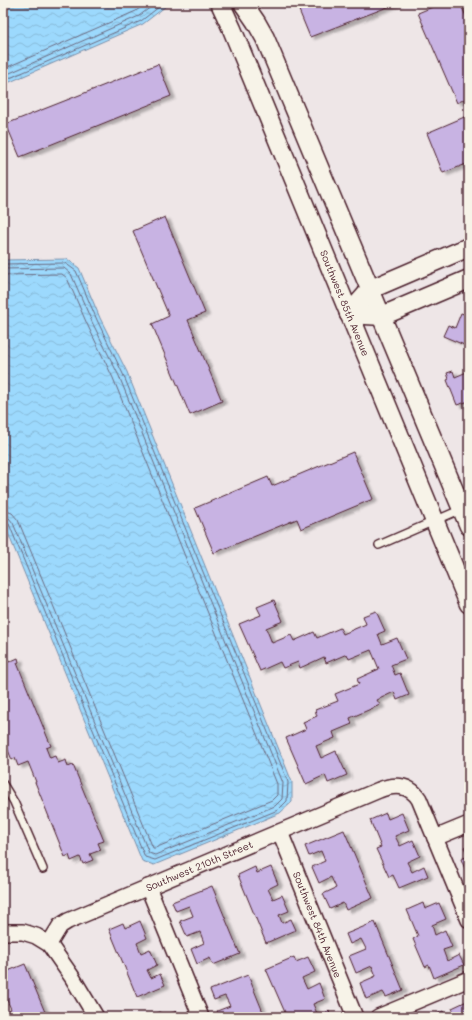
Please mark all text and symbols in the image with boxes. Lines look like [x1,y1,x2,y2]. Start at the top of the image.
street label: Southwest 85th Avenue [317,248,373,358]
street label: Southwest 210th Street [144,837,255,894]
street label: Southwest 84th Avenue [290,869,345,980]

